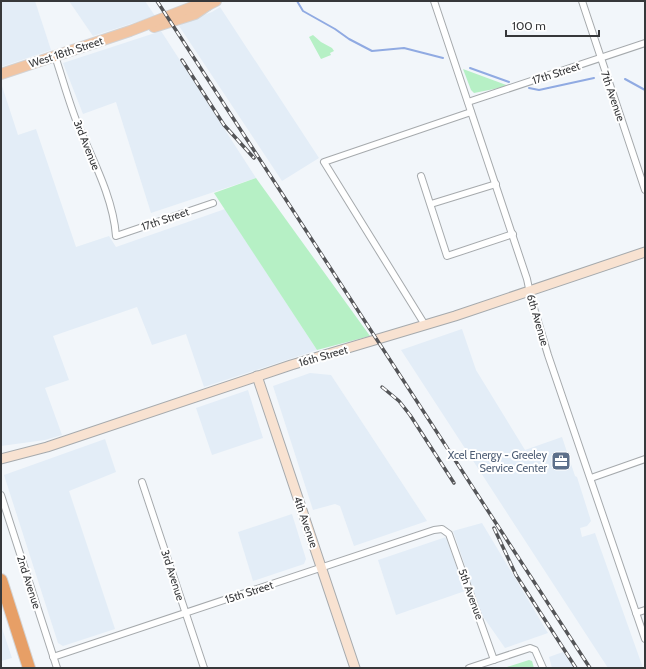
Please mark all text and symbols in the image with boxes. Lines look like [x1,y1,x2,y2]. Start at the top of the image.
scale bar [506,12,599,38]
text: 100 m [512,18,546,33]
street label: West 18th Street [27,33,105,71]
street label: 17th Street [530,59,582,87]
street label: 7th Avenue [598,69,628,123]
street label: 3rd Avenue [71,118,104,172]
street label: 17th Street [139,204,191,234]
street label: 6th Avenue [524,292,552,348]
street label: 16th Street [297,342,349,370]
place label: Xcel Energy - Greeley Service Center [448,448,548,475]
office icon: Xcel Energy - Greeley Service Center [550,450,572,472]
street label: 4th Avenue [291,494,321,550]
street label: 3rd Avenue [158,548,188,603]
street label: 2nd Avenue [14,554,44,611]
street label: 5th Avenue [455,567,487,622]
street label: 15th Street [223,578,275,606]

